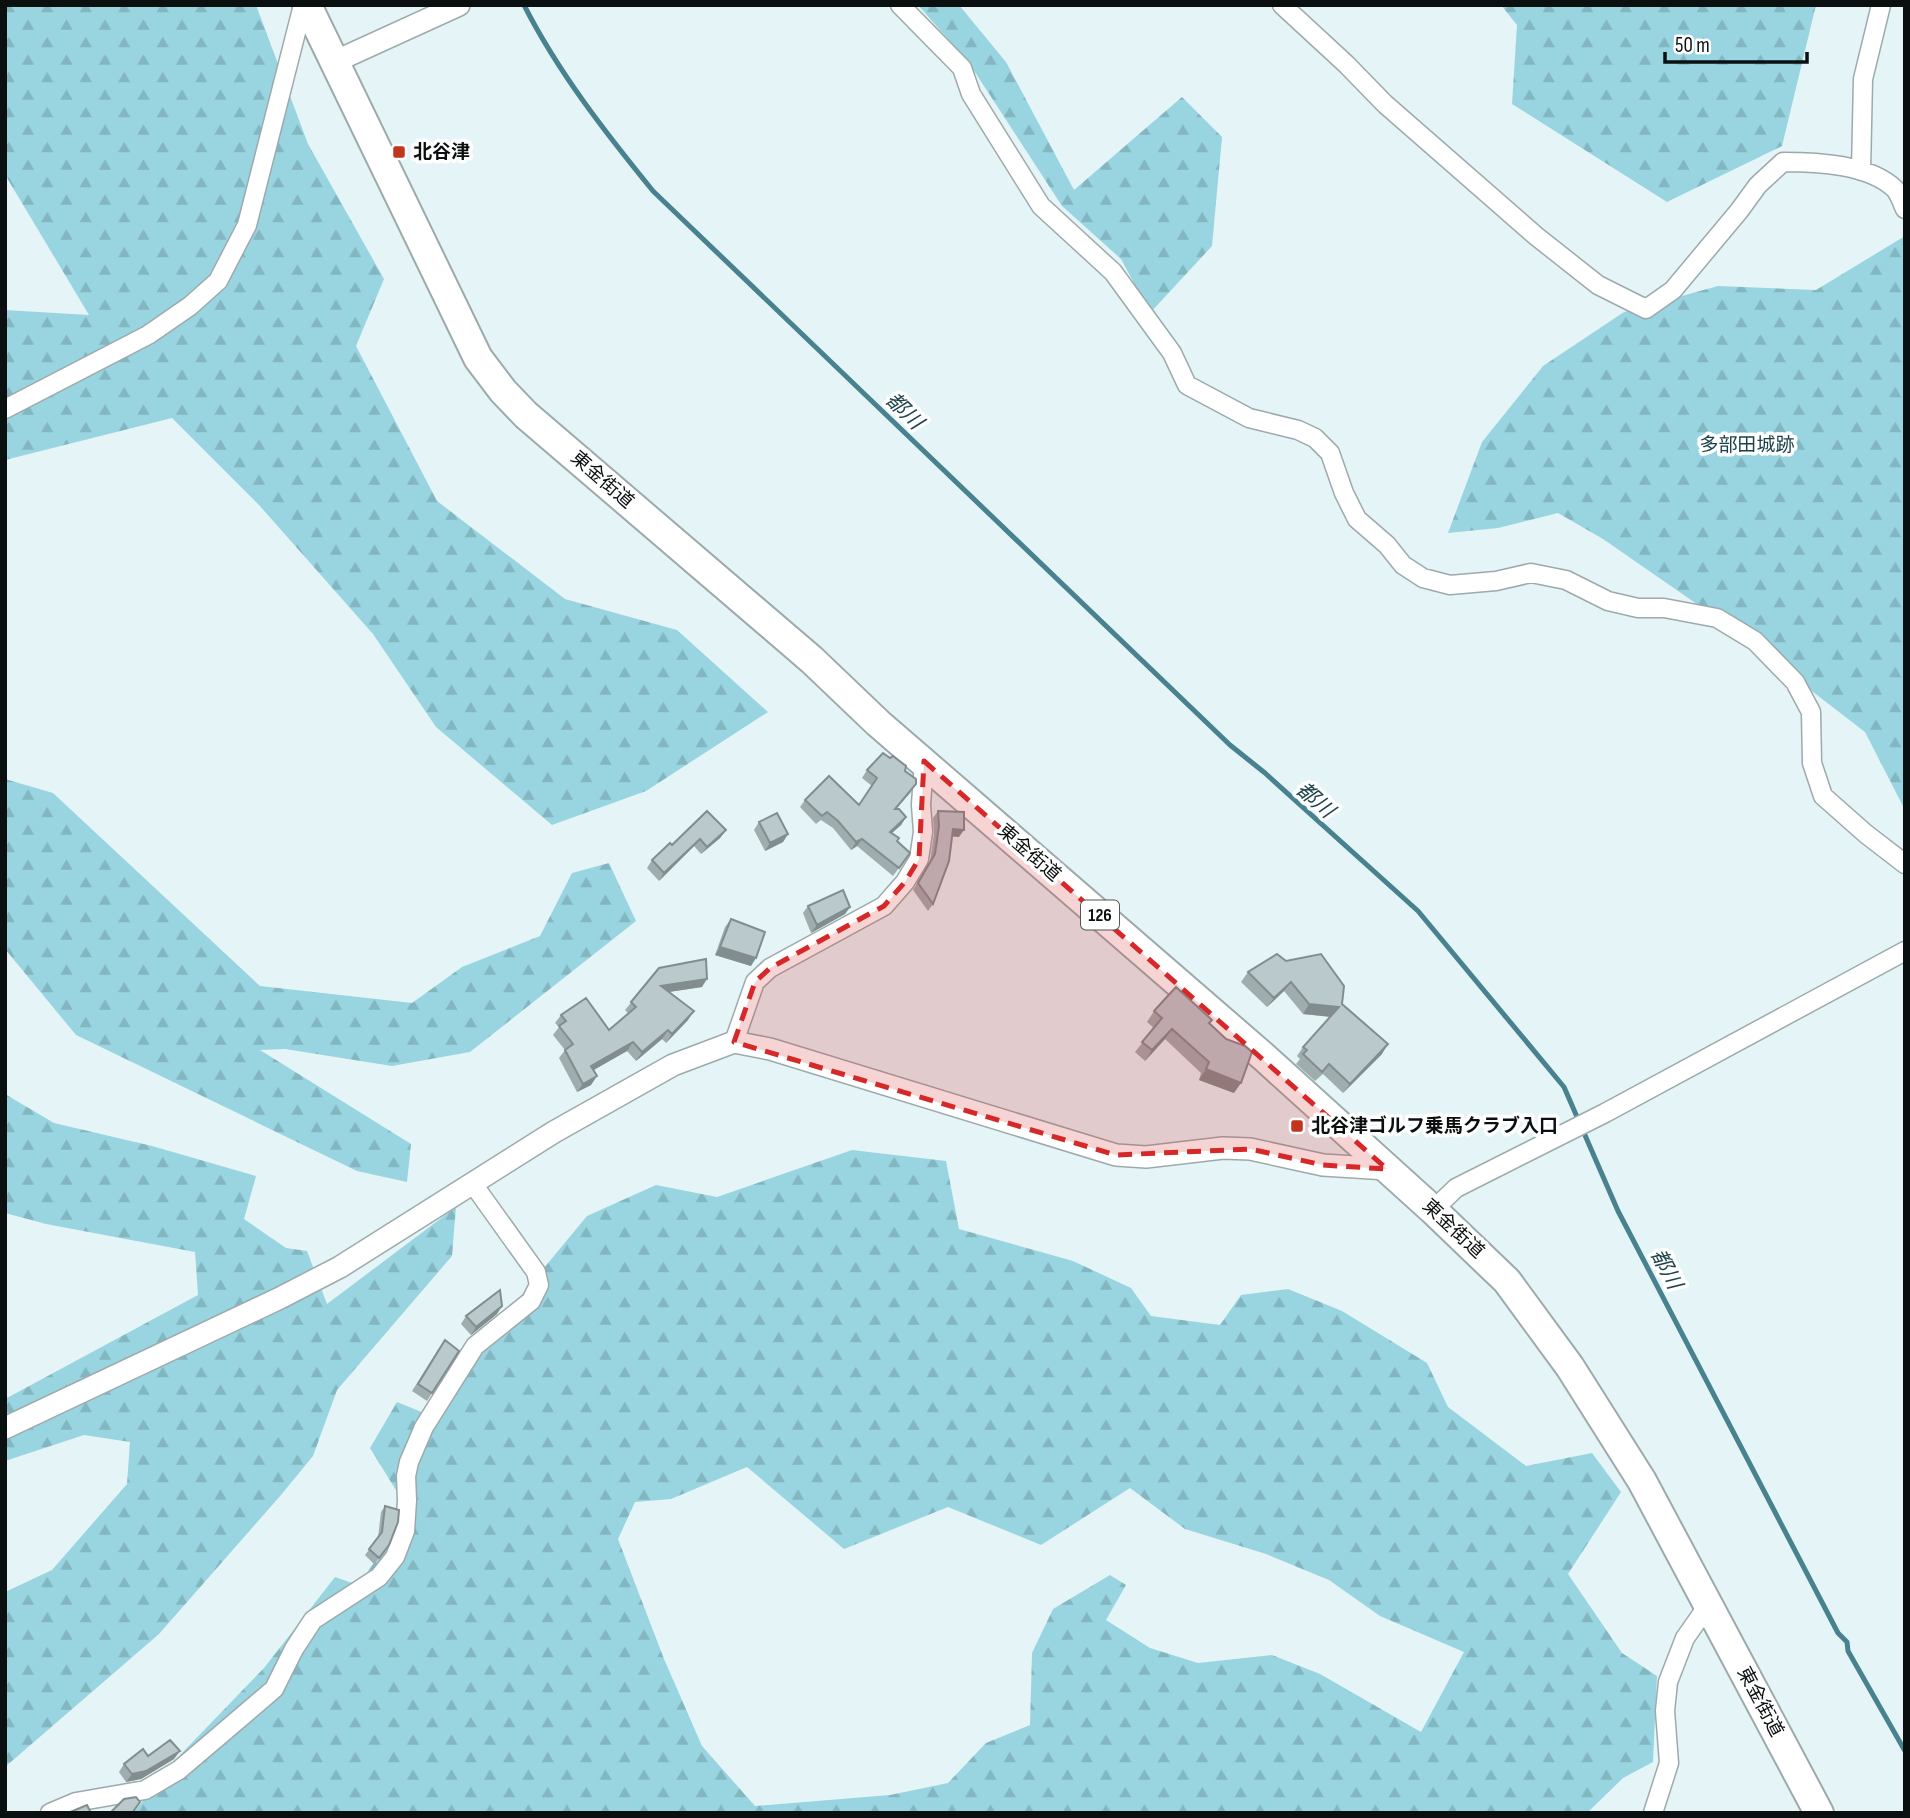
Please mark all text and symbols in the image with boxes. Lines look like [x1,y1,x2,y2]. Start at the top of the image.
scale bar [1665,21,1807,65]
text: 50 m [1675,33,1710,58]
place label: 北谷津 [413,141,470,164]
marker: 北谷津 [391,144,407,160]
water label: 都川 [880,387,929,436]
park label: 多部田城跡 [1699,434,1795,457]
street label: 東金街道 [566,446,638,514]
water label: 都川 [1291,777,1341,825]
street label: 東金街道 [993,819,1065,887]
road number: 126 [1081,900,1119,930]
place label: 北谷津ゴルフ乗馬クラブ入口 [1311,1115,1558,1138]
marker: 北谷津ゴルフ乗馬クラブ入口 [1289,1118,1305,1134]
street label: 東金街道 [1417,1195,1489,1263]
water label: 都川 [1645,1245,1688,1295]
street label: 東金街道 [1732,1663,1788,1741]

